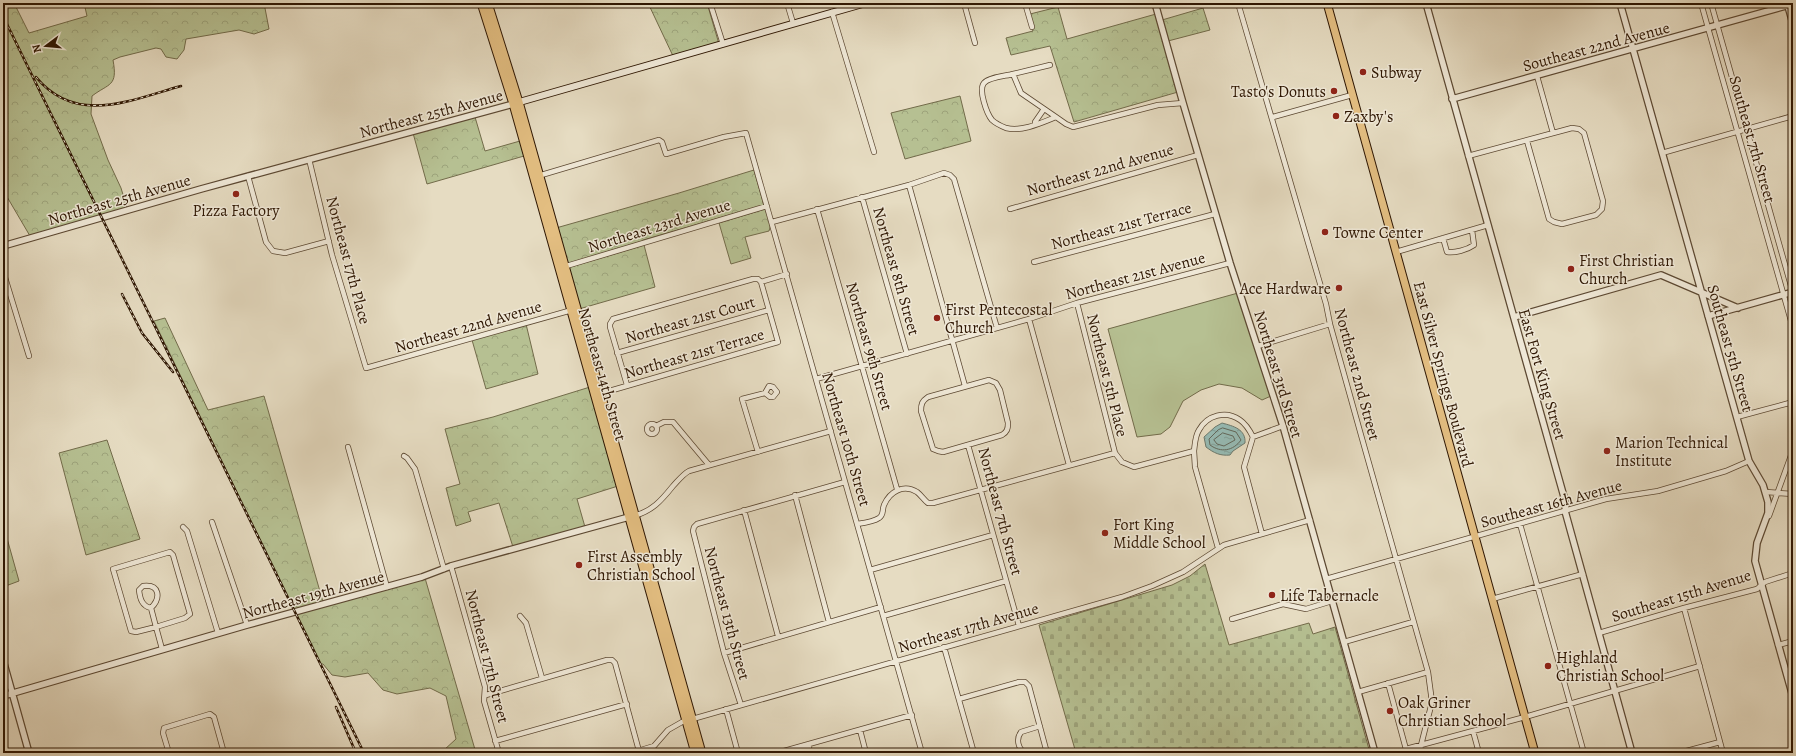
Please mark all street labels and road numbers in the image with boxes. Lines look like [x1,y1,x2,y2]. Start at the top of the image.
street label: Southeast 22nd Avenue [1520,17,1672,77]
street label: Southeast 7th Street [1723,73,1781,205]
street label: Northeast 25th Avenue [357,84,505,144]
street label: Northeast 22nd Avenue [1024,138,1176,201]
street label: Northeast 25th Avenue [45,169,193,231]
street label: Northeast 17th Place [320,194,376,327]
street label: Northeast 23rd Avenue [585,194,733,258]
street label: Northeast 21st Terrace [1048,197,1194,255]
street label: Northeast 8th Street [867,204,925,338]
street label: Northeast 21st Avenue [1063,247,1208,305]
street label: East Silver Springs Boulevard [1408,279,1479,470]
street label: Northeast 9th Street [840,280,898,413]
street label: Southeast 5th Street [1701,282,1759,414]
street label: Northeast 21st Court [623,291,758,349]
street label: Northeast 22nd Avenue [392,295,544,358]
street label: Northeast 14th Street [572,305,632,443]
street label: Northeast 2nd Street [1329,306,1385,443]
street label: East Fort King Street [1513,306,1571,442]
street label: Northeast 3rd Street [1248,308,1308,441]
street label: Northeast 5th Place [1081,311,1133,439]
street label: Northeast 21st Terrace [622,323,767,384]
street label: Northeast 10th Street [816,369,876,509]
street label: Northeast 7th Street [972,445,1028,578]
street label: Southeast 16th Avenue [1478,474,1624,533]
street label: Northeast 13th Street [699,544,755,682]
street label: Southeast 15th Avenue [1609,564,1754,628]
street label: Northeast 19th Avenue [240,565,387,624]
street label: Northeast 17th Street [460,587,514,725]
street label: Northeast 17th Avenue [895,597,1041,659]

